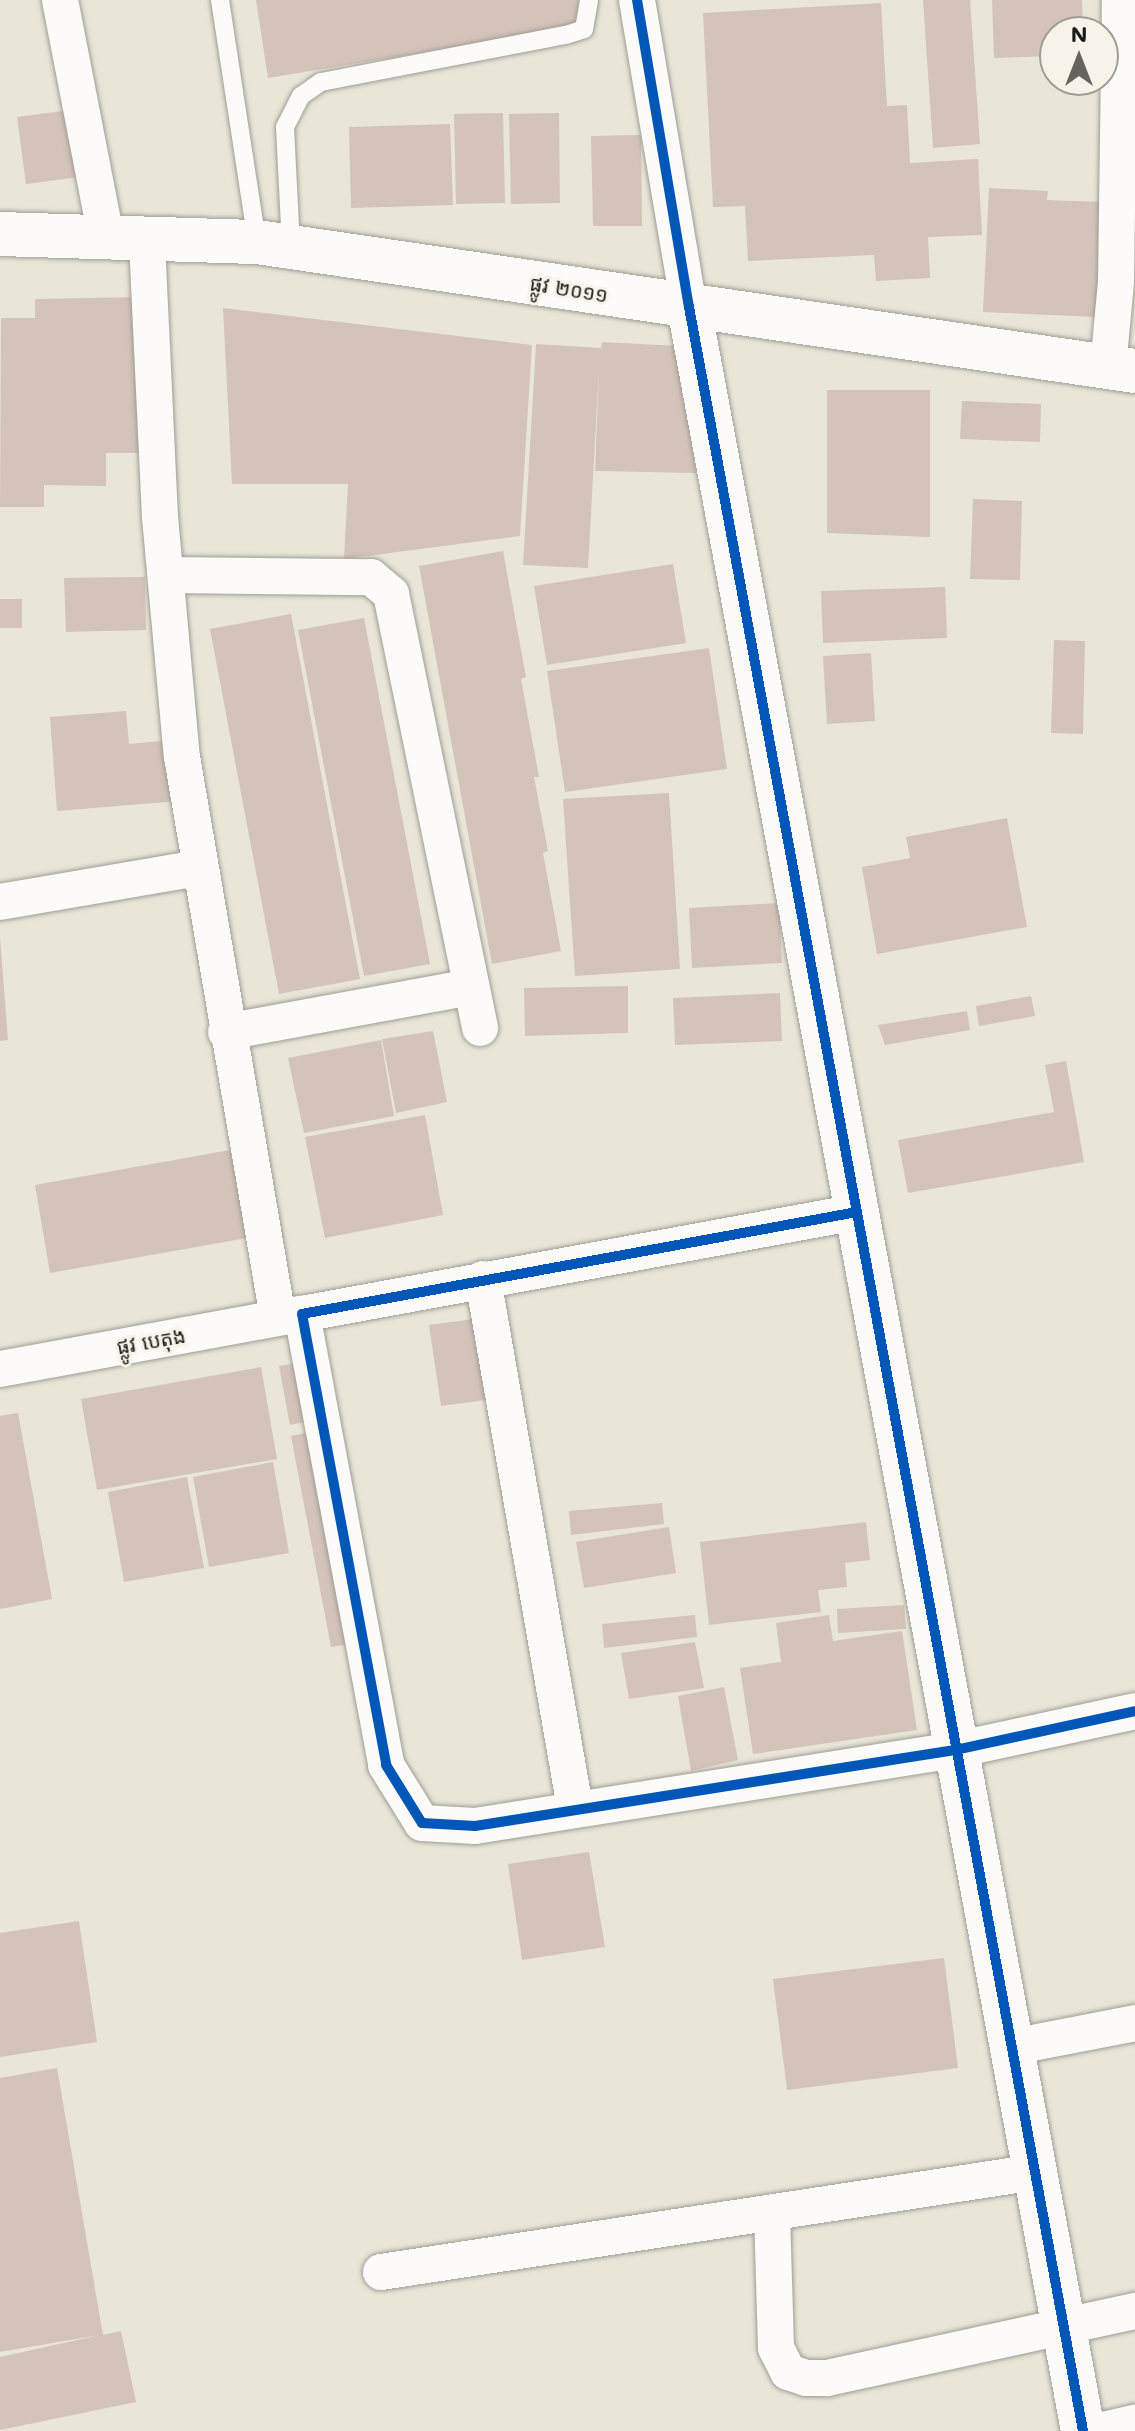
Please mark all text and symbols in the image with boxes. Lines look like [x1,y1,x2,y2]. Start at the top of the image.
north arrow [1039,16,1119,96]
text: N [1071,19,1087,48]
street label: ផ្លូវ ២០១១ [528,271,610,307]
street label: ផ្លូវ បេតុង [115,1323,187,1359]

